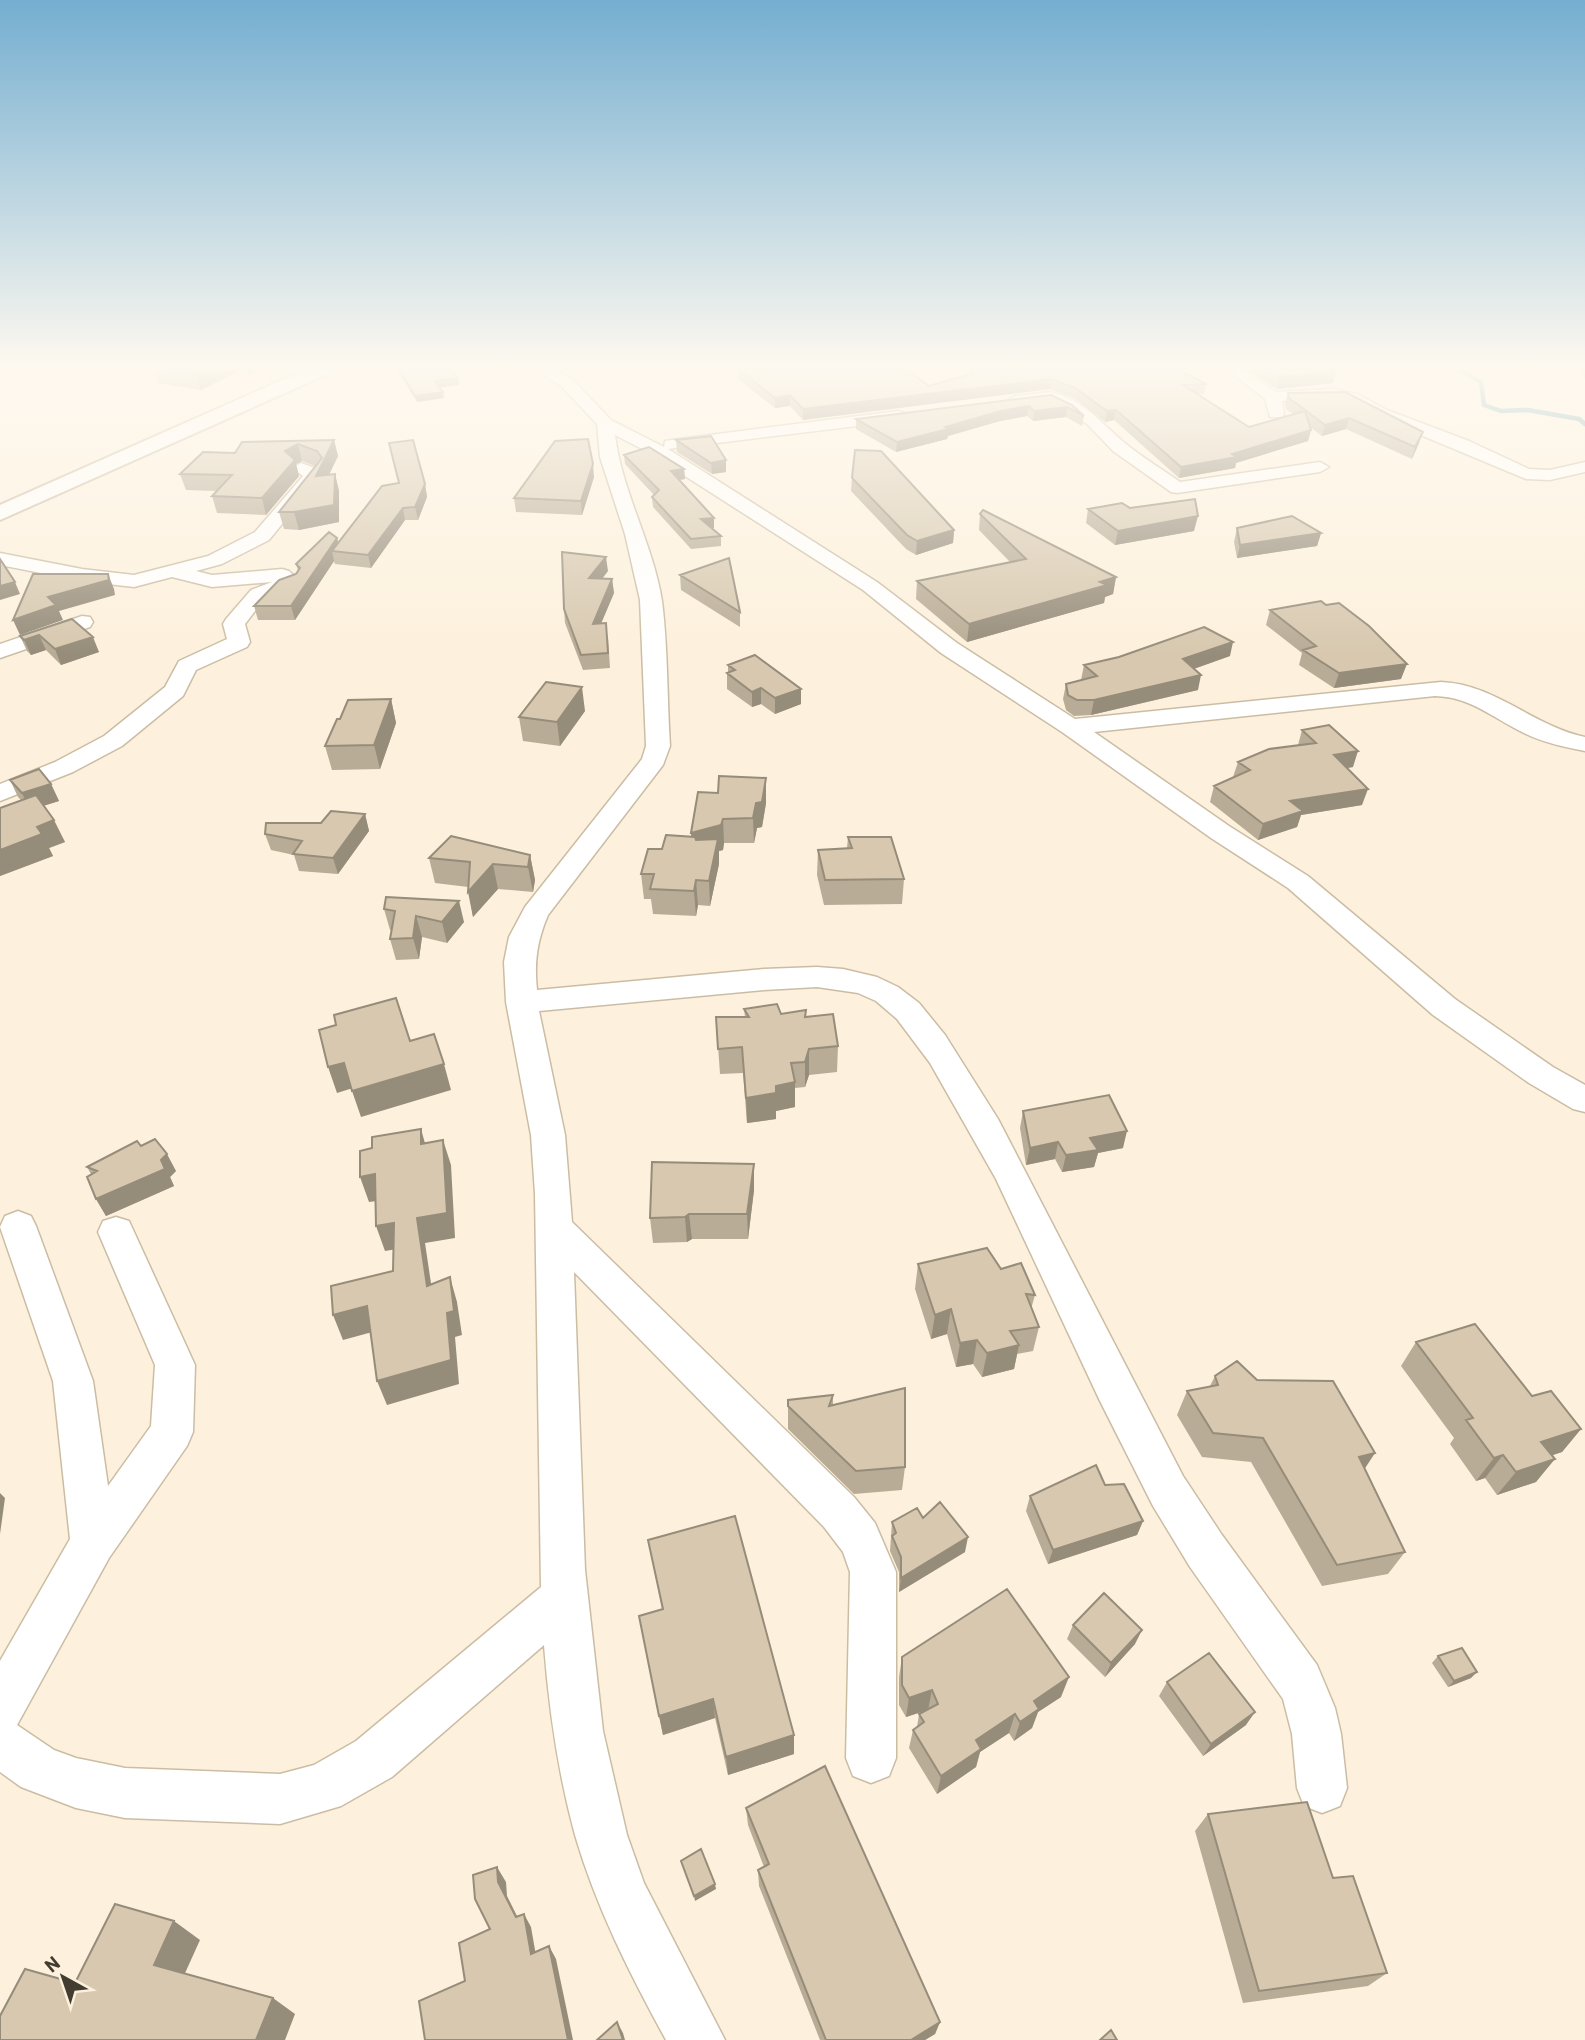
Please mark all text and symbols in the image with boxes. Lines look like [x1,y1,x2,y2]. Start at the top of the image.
north arrow [28,1942,98,2012]
text: N [40,1951,64,1976]

